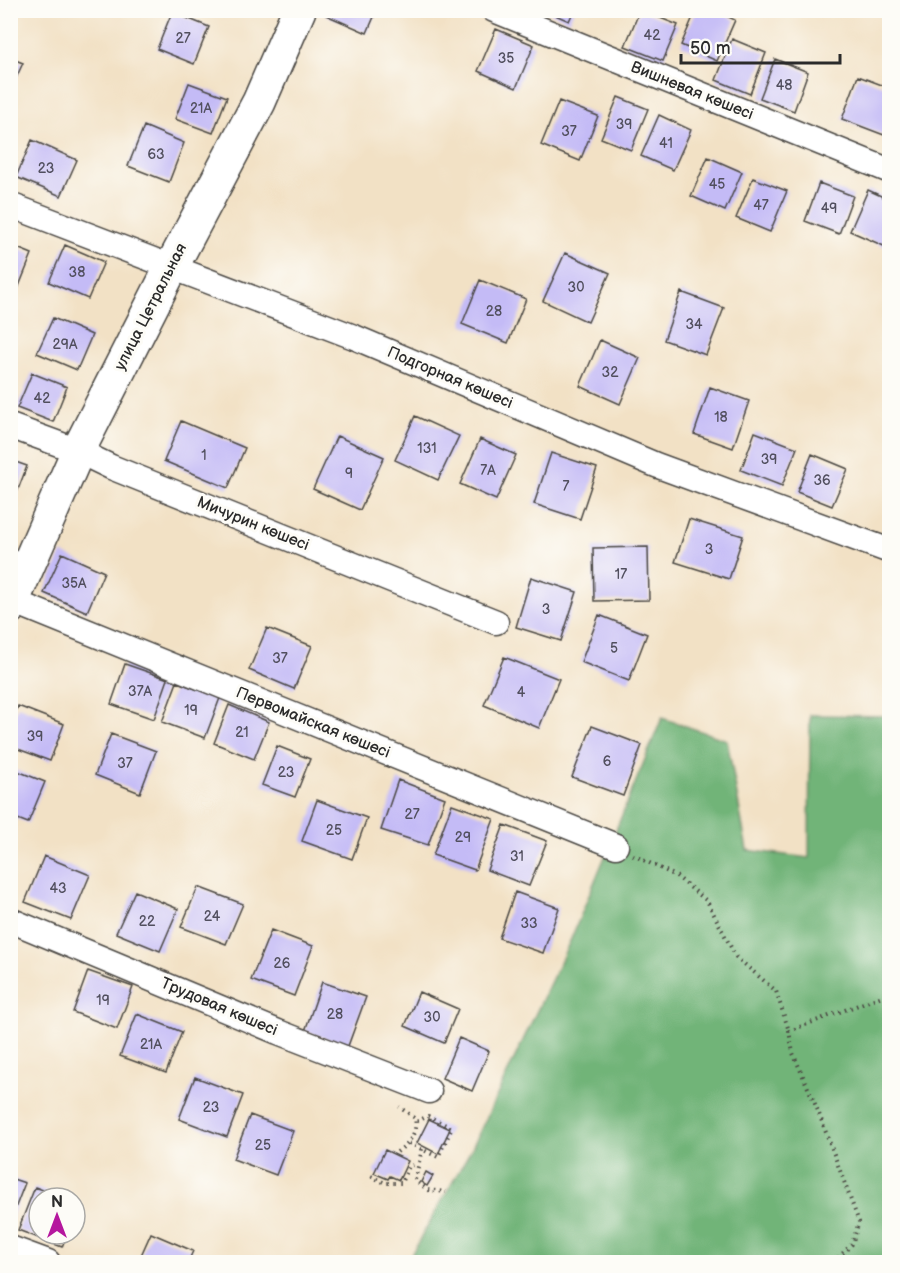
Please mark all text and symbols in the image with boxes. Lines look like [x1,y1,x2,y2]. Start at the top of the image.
house number: 42 [644,27,661,44]
scale bar [681,27,840,65]
house number: 27 [175,30,191,47]
text: 50 m [690,38,731,59]
house number: 35 [498,50,514,67]
street label: Вишневая көшесі [628,58,756,124]
house number: 48 [776,77,792,94]
house number: 21А [190,100,212,117]
house number: 39 [616,116,632,133]
house number: 37 [561,123,577,140]
house number: 41 [659,135,673,152]
house number: 63 [147,146,165,163]
house number: 23 [38,160,54,177]
house number: 45 [709,176,725,193]
house number: 47 [753,197,769,214]
house number: 49 [821,200,837,217]
street label: улица Цетральная [111,240,191,374]
house number: 38 [69,264,85,281]
house number: 30 [568,279,584,296]
house number: 28 [486,303,502,320]
house number: 34 [685,316,703,333]
house number: 29А [53,336,78,353]
street label: Подгорная көшесі [384,343,516,413]
house number: 32 [602,364,619,381]
house number: 42 [34,390,51,407]
house number: 18 [714,409,728,426]
house number: 131 [417,440,437,457]
house number: 1 [201,447,207,464]
house number: 39 [761,451,777,468]
house number: 7А [480,462,496,479]
house number: 9 [345,465,353,482]
house number: 36 [813,472,831,489]
house number: 7 [563,478,570,495]
street label: Мичурин көшесі [194,493,312,555]
house number: 3 [705,541,713,558]
house number: 17 [615,566,627,583]
house number: 35А [61,575,87,592]
house number: 3 [542,601,550,618]
house number: 5 [610,640,618,657]
house number: 37 [272,650,288,667]
house number: 37А [128,683,152,700]
street label: Первомайская көшесі [233,683,393,763]
house number: 4 [517,684,526,701]
house number: 19 [184,702,198,719]
house number: 21 [235,724,249,741]
house number: 39 [27,728,43,745]
house number: 6 [603,753,612,770]
house number: 37 [117,755,133,772]
house number: 23 [278,764,294,781]
house number: 27 [404,806,420,823]
house number: 25 [326,822,342,839]
house number: 29 [455,829,471,846]
house number: 31 [510,848,524,865]
house number: 43 [49,880,67,897]
house number: 24 [204,908,221,925]
house number: 22 [139,913,156,930]
house number: 33 [520,915,538,932]
house number: 26 [274,955,291,972]
street label: Трудовая көшесі [158,974,280,1040]
house number: 19 [96,992,110,1009]
house number: 28 [327,1006,343,1023]
house number: 30 [424,1009,440,1026]
house number: 21А [140,1036,162,1053]
house number: 23 [203,1099,219,1116]
house number: 25 [255,1137,271,1154]
north arrow [27,1186,87,1246]
text: N [51,1193,63,1212]

